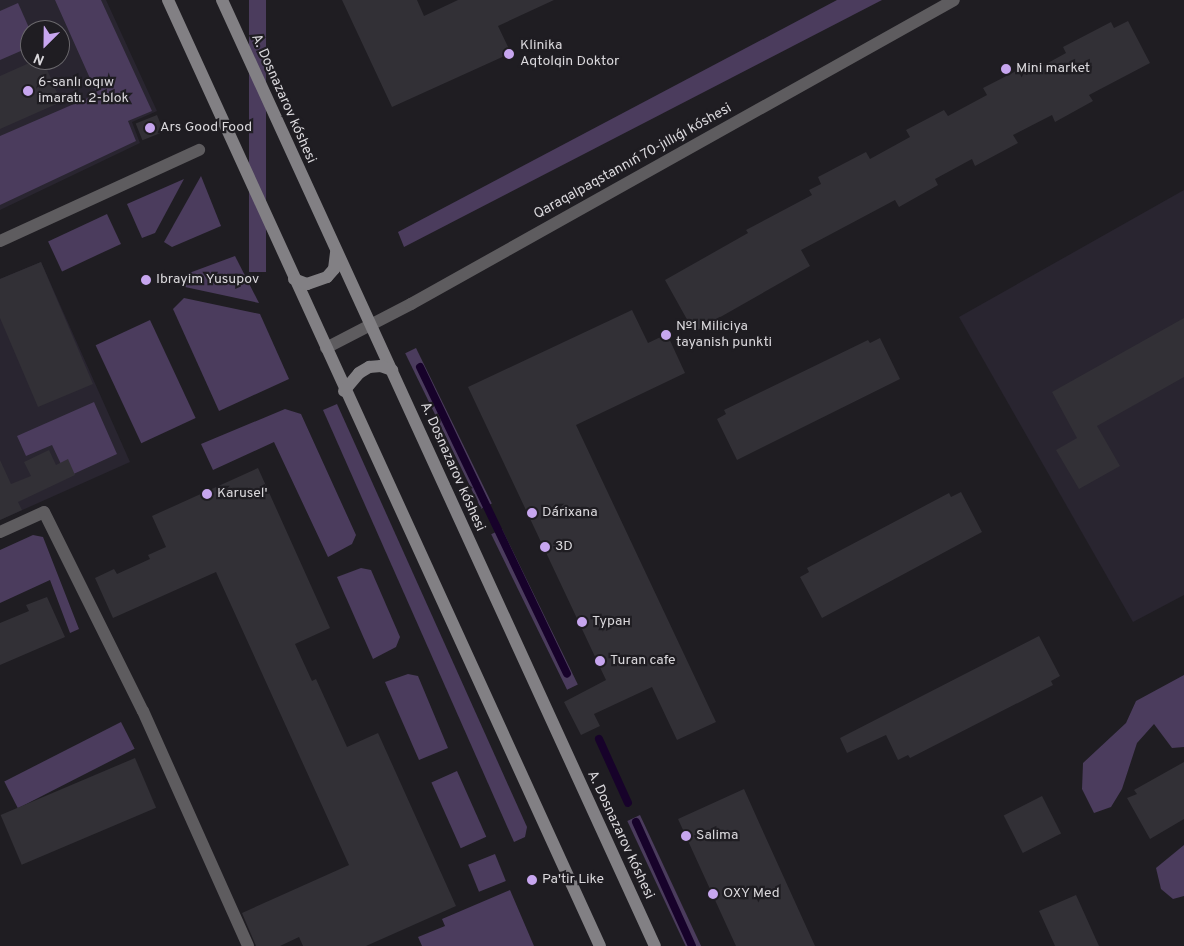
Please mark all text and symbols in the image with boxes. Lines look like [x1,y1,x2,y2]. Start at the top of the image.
north arrow [20,20,70,70]
street label: A. Dosnazarov kóshesi [247,32,319,166]
place label: Klinika Aqtolqin Doktor [520,38,619,70]
marker: Klinika Aqtolqin Doktor [502,47,516,61]
text: N [31,49,47,68]
place label: Mini market [1016,61,1090,77]
marker: Mini market [1000,63,1012,75]
place label: 6-sanlı oqıw imaratı. 2-blok [38,75,129,108]
marker: 6-sanlı oqıw imaratı. 2-blok [22,85,34,97]
street label: Qaraqalpaqstannıń 70-jıllıǵı kóshesi [531,100,735,224]
place label: Ars Good Food [160,120,252,136]
marker: Ars Good Food [144,122,156,134]
place label: Ibrayim Yusupov [156,272,260,288]
marker: Ibrayim Yusupov [140,274,152,286]
place label: №1 Miliciya tayanish punkti [676,319,772,352]
marker: №1 Miliciya tayanish punkti [660,329,672,341]
street label: A. Dosnazarov kóshesi [416,400,488,534]
place label: Karusel' [217,486,267,502]
marker: Karusel' [201,488,213,500]
place label: Dárixana [542,505,598,521]
marker: Dárixana [526,507,538,519]
place label: 3D [555,539,573,555]
marker: 3D [539,541,551,553]
place label: Туран [592,614,631,630]
marker: Туран [576,616,588,628]
place label: Turan cafe [610,653,676,669]
marker: Turan cafe [594,655,606,667]
street label: A. Dosnazarov kóshesi [583,768,657,902]
place label: Salima [696,828,738,844]
marker: Salima [680,830,692,842]
place label: Pa'tir Like [542,872,604,888]
marker: Pa'tir Like [526,874,538,886]
place label: OXY Med [723,886,780,902]
marker: OXY Med [707,888,719,900]

